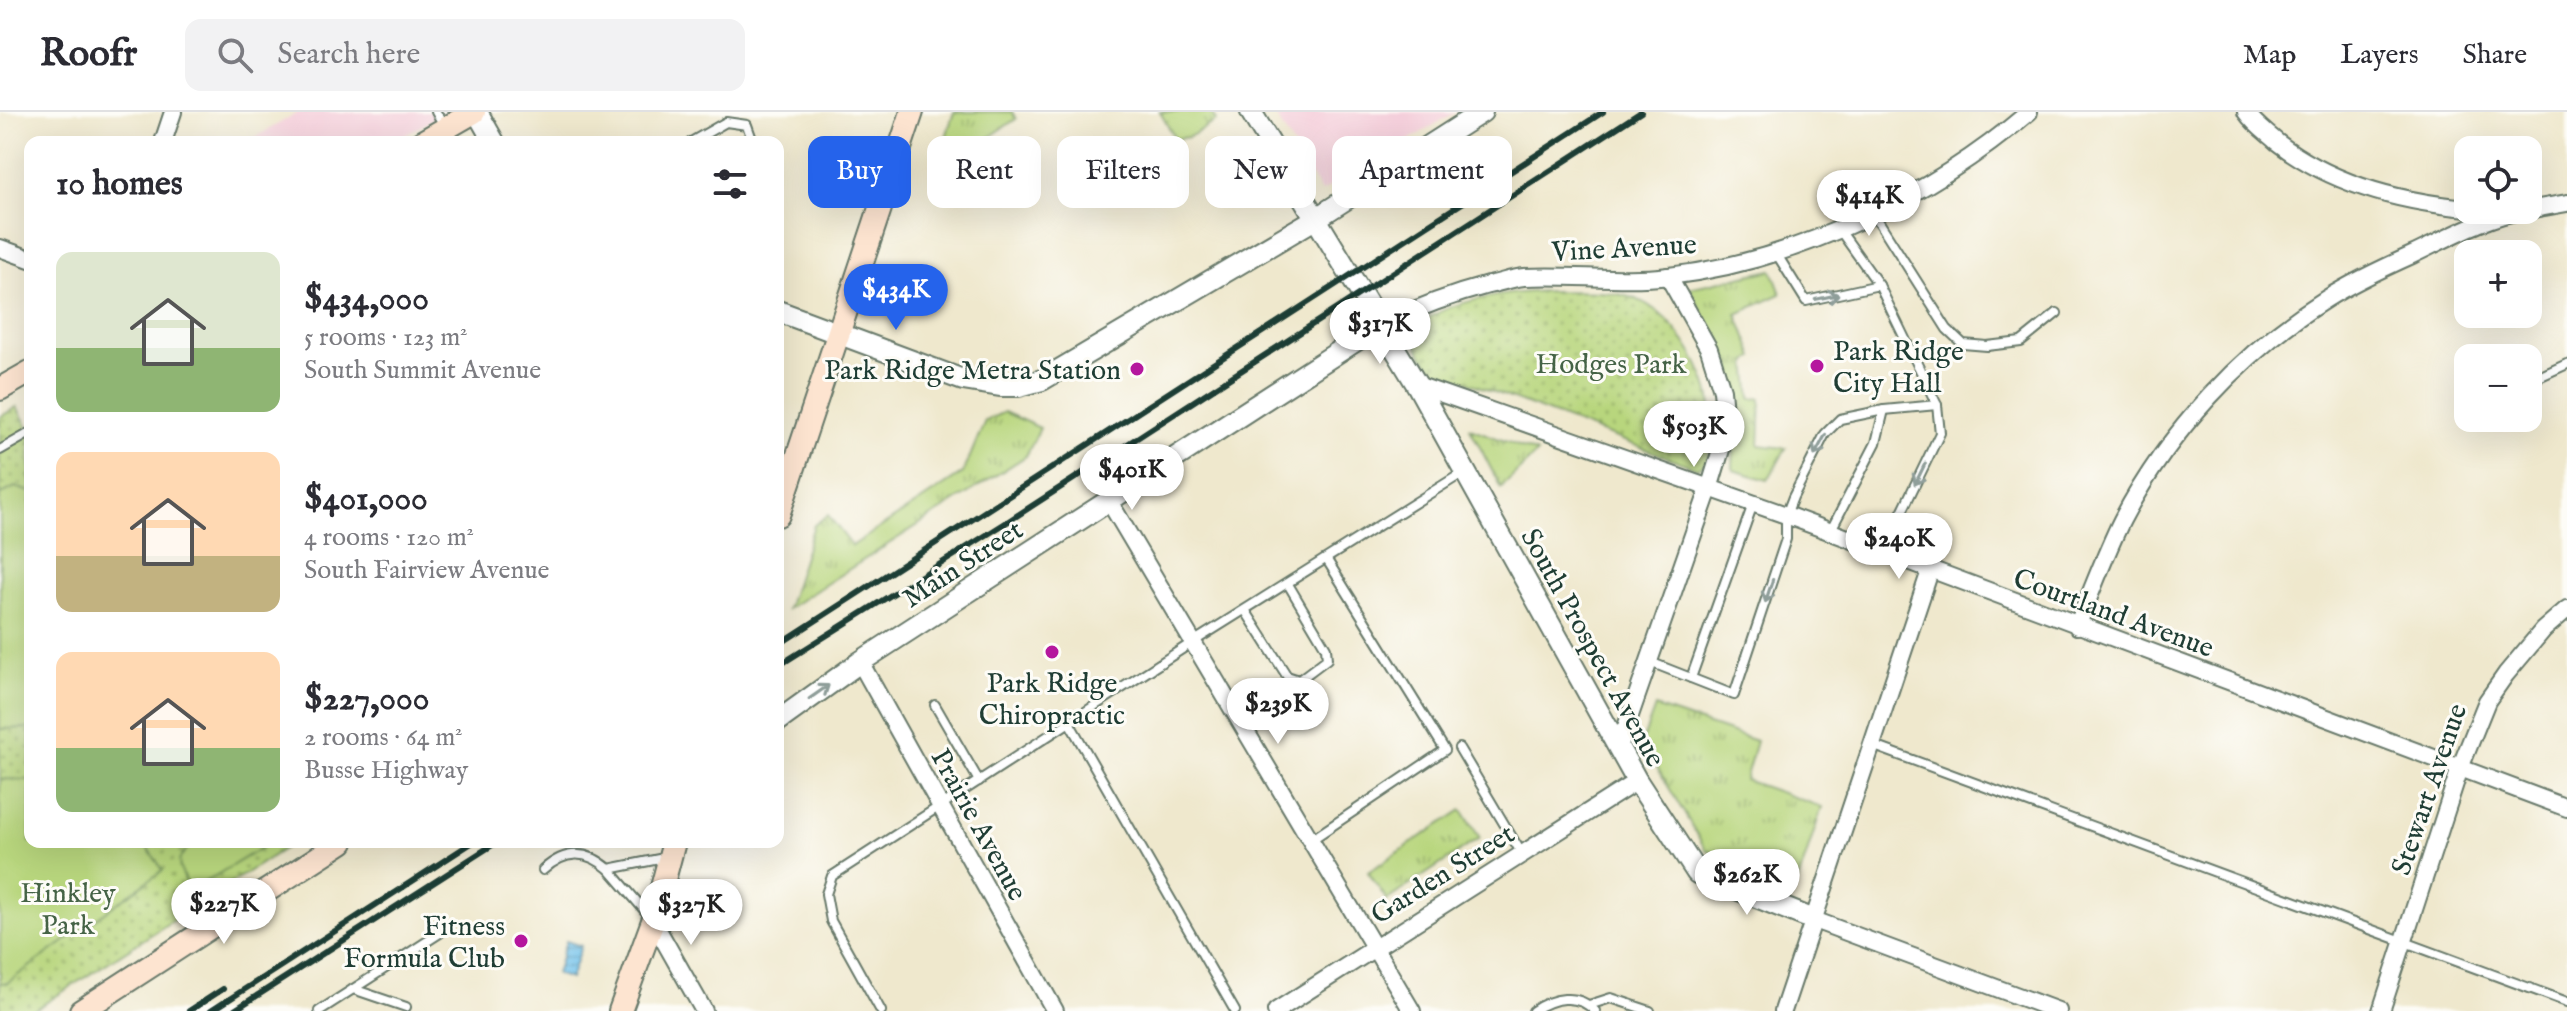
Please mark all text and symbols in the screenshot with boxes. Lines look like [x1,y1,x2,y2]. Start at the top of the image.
search box [185,19,745,91]
text: Roofr [40,31,137,79]
icon: search [213,33,257,77]
text: Search here [277,36,420,74]
text: Map [2243,38,2296,73]
text: Layers [2340,38,2419,73]
text: Share [2463,38,2527,73]
chip: Buy [808,136,911,208]
chip: Rent [927,136,1041,208]
chip: Filters [1057,136,1189,208]
chip: New [1205,136,1316,208]
chip: Apartment [1332,136,1512,208]
map controls [2454,136,2542,432]
button: locate [2454,136,2542,224]
icon: filters [708,162,752,206]
text: 10 homes [56,163,183,206]
pin: $414K [1813,170,1925,238]
text: $414K [1835,179,1903,212]
street label: Vine Avenue [1550,228,1698,271]
button: + [2454,240,2542,328]
pin: $434K [840,264,952,332]
text: $434K [862,273,930,306]
text: $434,000 [304,278,429,321]
icon: home [120,284,216,380]
one-way arrow [1814,289,1839,304]
pin: $317K [1324,298,1436,366]
text: $317K [1348,307,1412,340]
text: 5 rooms · 123 m² [304,321,468,354]
place label: Park Ridge City Hall [1833,335,1964,402]
button: − [2454,344,2542,432]
park label: Hodges Park [1536,348,1687,383]
text: South Summit Avenue [304,354,541,387]
place label: Park Ridge Metra Station [824,354,1121,389]
marker: Park Ridge City Hall [1808,357,1826,375]
marker: Park Ridge Metra Station [1128,360,1146,378]
pin: $503K [1638,401,1750,469]
text: $503K [1662,410,1727,443]
one-way arrow [1812,432,1827,456]
pin: $401K [1076,444,1188,512]
text: $401K [1098,453,1166,486]
one-way arrow [1912,462,1928,486]
text: $401,000 [304,478,428,521]
icon: home [120,484,216,580]
street label: Main Street [897,513,1030,617]
pin: $240K [1843,513,1955,581]
text: 4 rooms · 120 m² [304,521,474,554]
text: $240K [1864,522,1934,555]
street label: South Prospect Avenue [1512,523,1672,774]
text: South Fairview Avenue [304,554,550,587]
street label: Courtland Avenue [2008,562,2218,667]
one-way arrow [1761,577,1776,603]
marker: Park Ridge Chiropractic [1043,643,1061,661]
place label: Park Ridge Chiropractic [979,667,1125,734]
text: $227,000 [304,678,429,721]
pin: $239K [1222,678,1334,746]
icon: home [120,684,216,780]
one-way arrow [808,684,830,700]
text: $239K [1245,687,1311,720]
street label: Stewart Avenue [2385,699,2476,880]
text: 2 rooms · 64 m² [304,721,463,754]
street label: Prairie Avenue [922,743,1034,907]
text: Busse Highway [304,754,468,787]
street label: Garden Street [1365,817,1522,933]
pin: $262K [1691,849,1803,917]
text: $262K [1713,858,1781,891]
park label: Hinkley Park [20,877,116,944]
pin: $227K [168,878,280,946]
pin: $327K [635,879,747,947]
text: $227K [189,887,259,920]
text: $327K [658,888,724,921]
place label: Fitness Formula Club [343,910,505,977]
marker: Fitness Formula Club [512,932,530,950]

